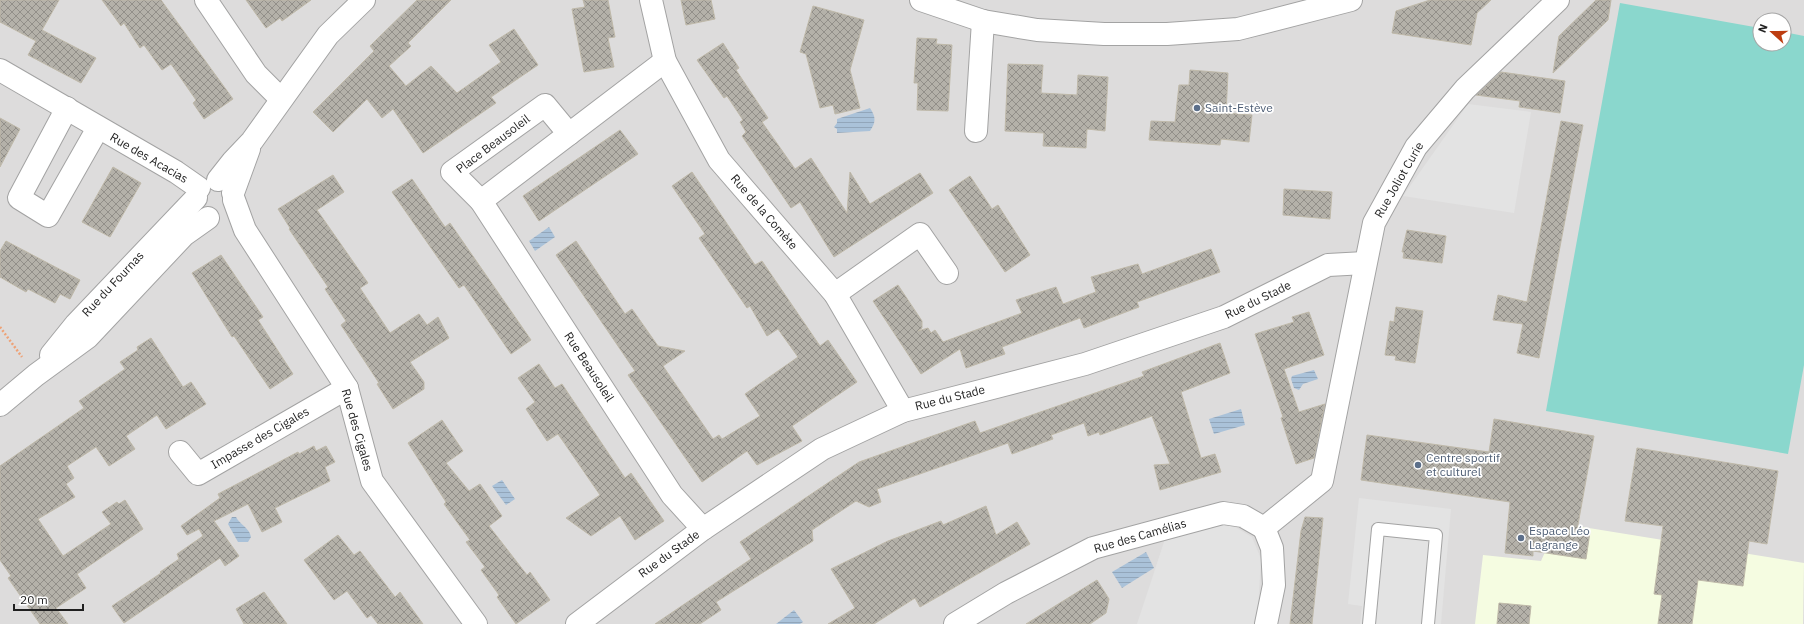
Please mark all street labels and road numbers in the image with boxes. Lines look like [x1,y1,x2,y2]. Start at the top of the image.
street label: Place Beausoleil [453,111,533,176]
street label: Rue des Acacias [108,129,191,186]
street label: Rue Joliot Curie [1371,139,1427,220]
street label: Rue de la Comète [728,171,801,253]
street label: Rue du Fournas [79,248,147,319]
street label: Rue du Stade [1222,277,1294,322]
street label: Rue Beausoleil [561,329,618,404]
street label: Rue du Stade [913,381,987,413]
street label: Rue des Cigales [339,387,376,473]
street label: Impasse des Cigales [208,403,312,472]
street label: Rue des Camélias [1092,515,1188,556]
street label: Rue du Stade [635,526,702,581]

